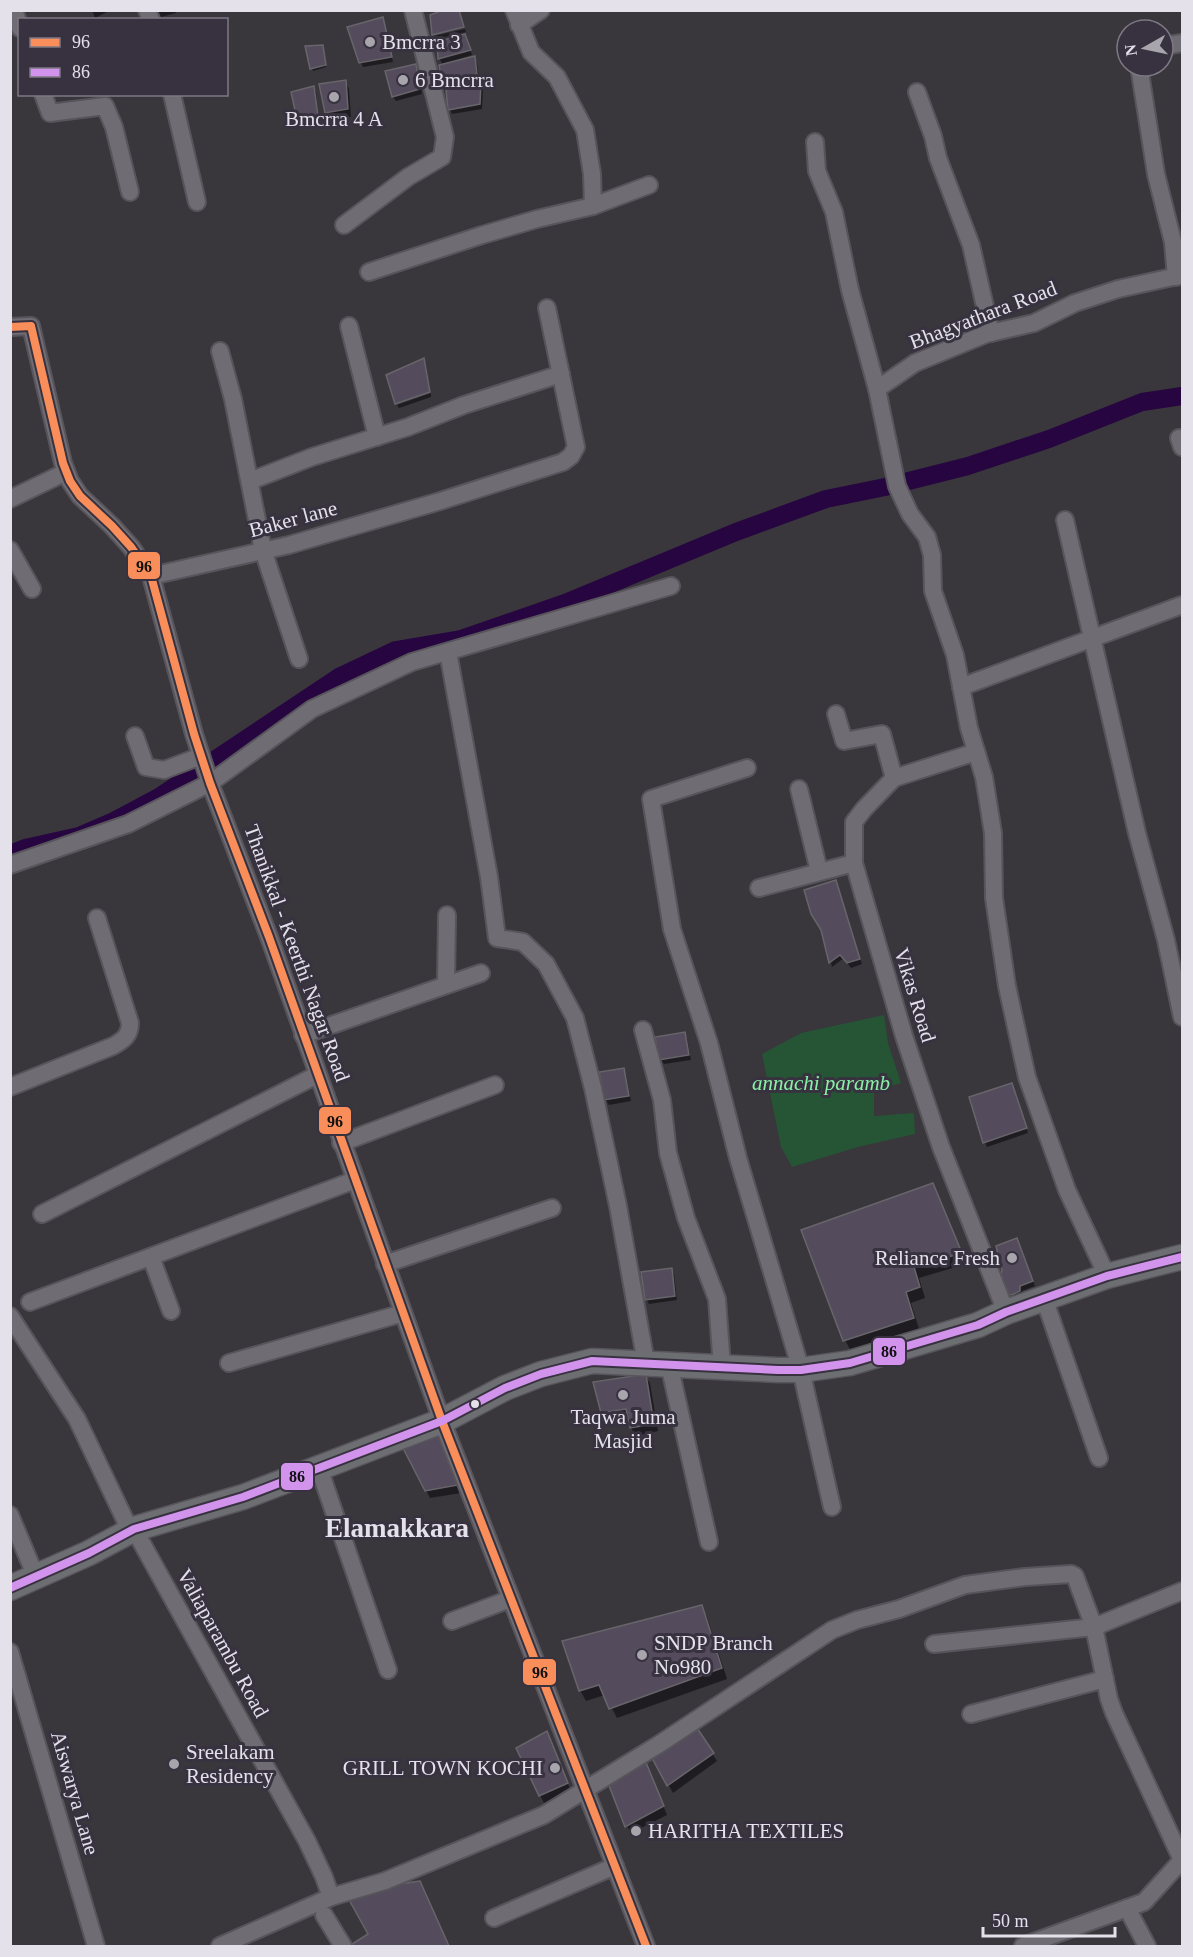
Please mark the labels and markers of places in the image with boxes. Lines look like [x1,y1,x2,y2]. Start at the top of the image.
place label: Bmcrra 3 [382,30,461,54]
marker: Bmcrra 3 [363,35,377,49]
place label: 6 Bmcrra [415,68,494,92]
marker: 6 Bmcrra [396,73,410,87]
marker: Bmcrra 4 A [327,90,341,104]
place label: Bmcrra 4 A [285,107,384,131]
place label: Reliance Fresh [875,1246,1000,1270]
marker: Reliance Fresh [1005,1251,1019,1265]
marker: Taqwa Juma Masjid [616,1388,630,1402]
unlabelled marker [469,1398,481,1410]
place label: Taqwa Juma Masjid [570,1405,676,1453]
place label: SNDP Branch No980 [654,1631,773,1679]
marker: SNDP Branch No980 [635,1648,649,1662]
place label: Sreelakam Residency [186,1740,275,1788]
place label: GRILL TOWN KOCHI [343,1756,543,1780]
marker: Sreelakam Residency [167,1757,181,1771]
marker: GRILL TOWN KOCHI [548,1761,562,1775]
place label: HARITHA TEXTILES [648,1819,844,1843]
marker: HARITHA TEXTILES [629,1824,643,1838]

